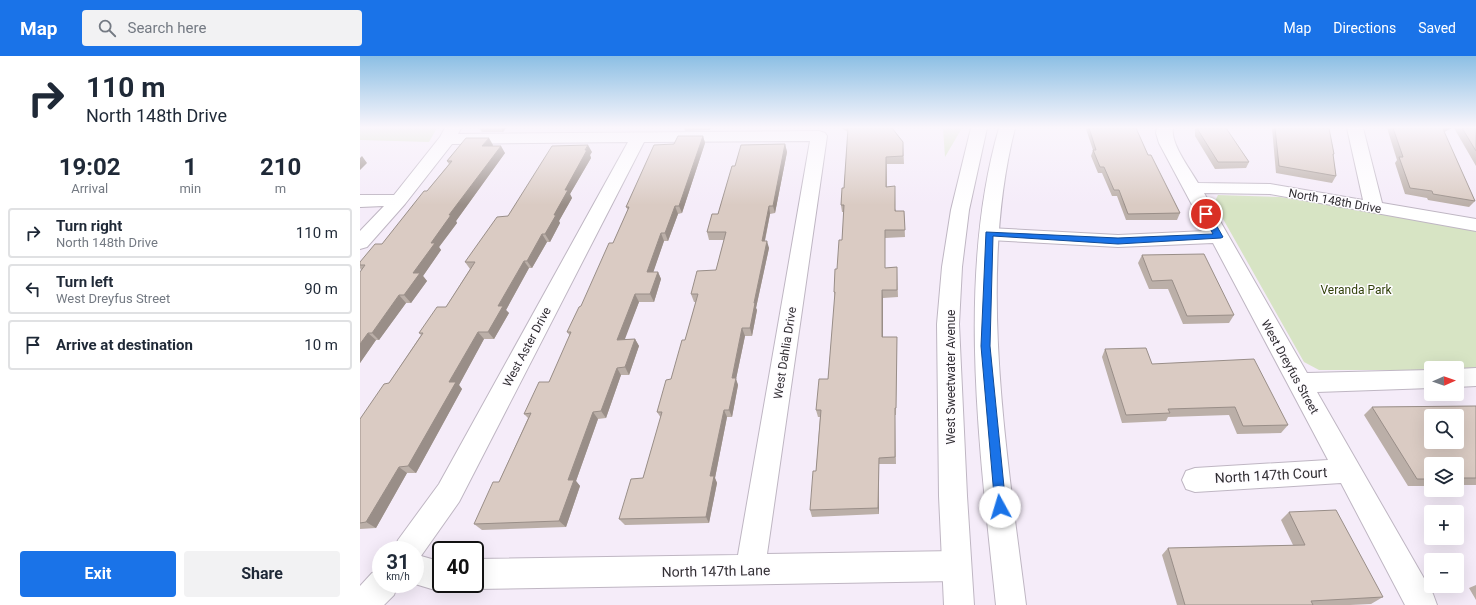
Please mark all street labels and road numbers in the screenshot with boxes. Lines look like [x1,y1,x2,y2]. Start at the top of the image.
street label: North 148th Drive [1288,186,1382,216]
street label: West Aster Drive [500,305,554,389]
street label: West Dahlia Drive [771,306,799,400]
street label: West Sweetwater Avenue [944,310,958,444]
street label: West Dreyfus Street [1258,318,1322,417]
street label: North 147th Court [1214,464,1328,486]
street label: North 147th Lane [662,562,770,580]

